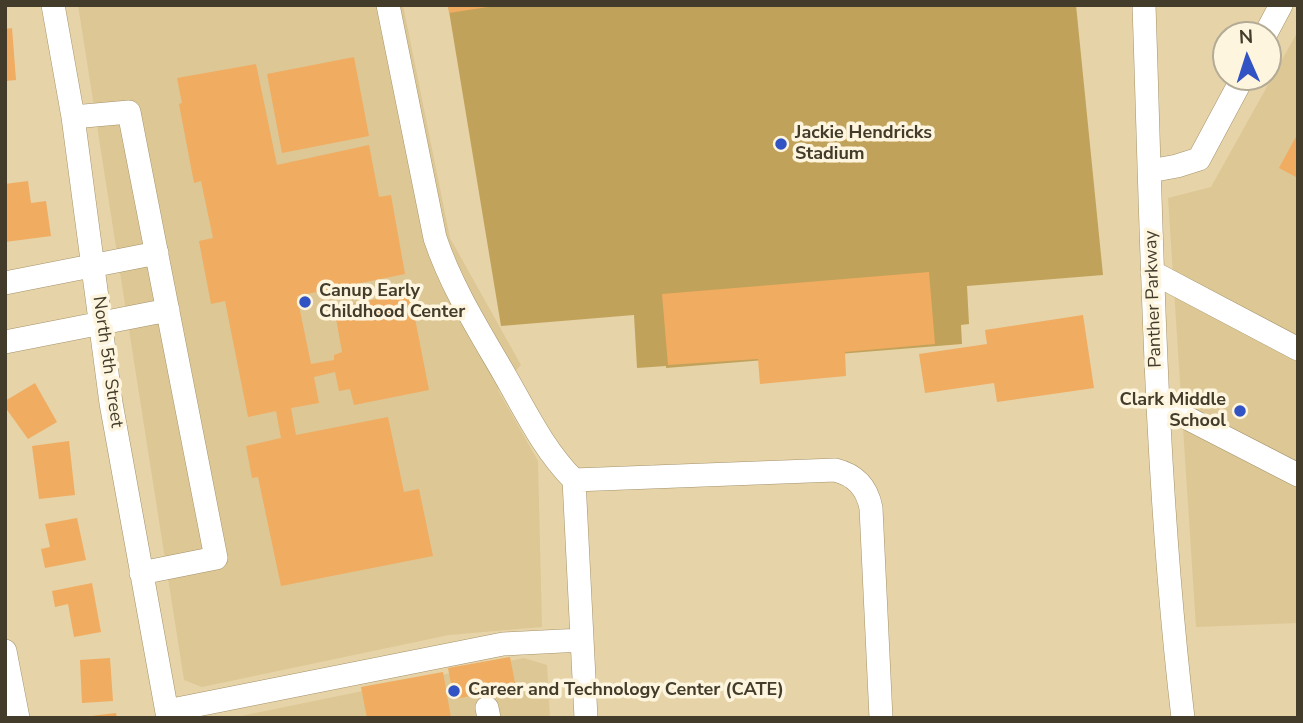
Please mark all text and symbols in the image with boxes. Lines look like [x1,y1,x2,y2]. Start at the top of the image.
north arrow [1212,21,1282,91]
text: N [1238,24,1254,50]
place label: Jackie Hendricks Stadium [795,123,932,166]
marker: Jackie Hendricks Stadium [773,136,789,152]
street label: Panther Parkway [1141,230,1167,368]
place label: Canup Early Childhood Center [319,281,465,324]
marker: Canup Early Childhood Center [297,294,313,310]
street label: North 5th Street [87,295,127,429]
place label: Clark Middle School [1119,390,1226,432]
marker: Clark Middle School [1232,403,1248,419]
place label: Career and Technology Center (CATE) [468,680,784,702]
marker: Career and Technology Center (CATE) [446,683,462,699]

